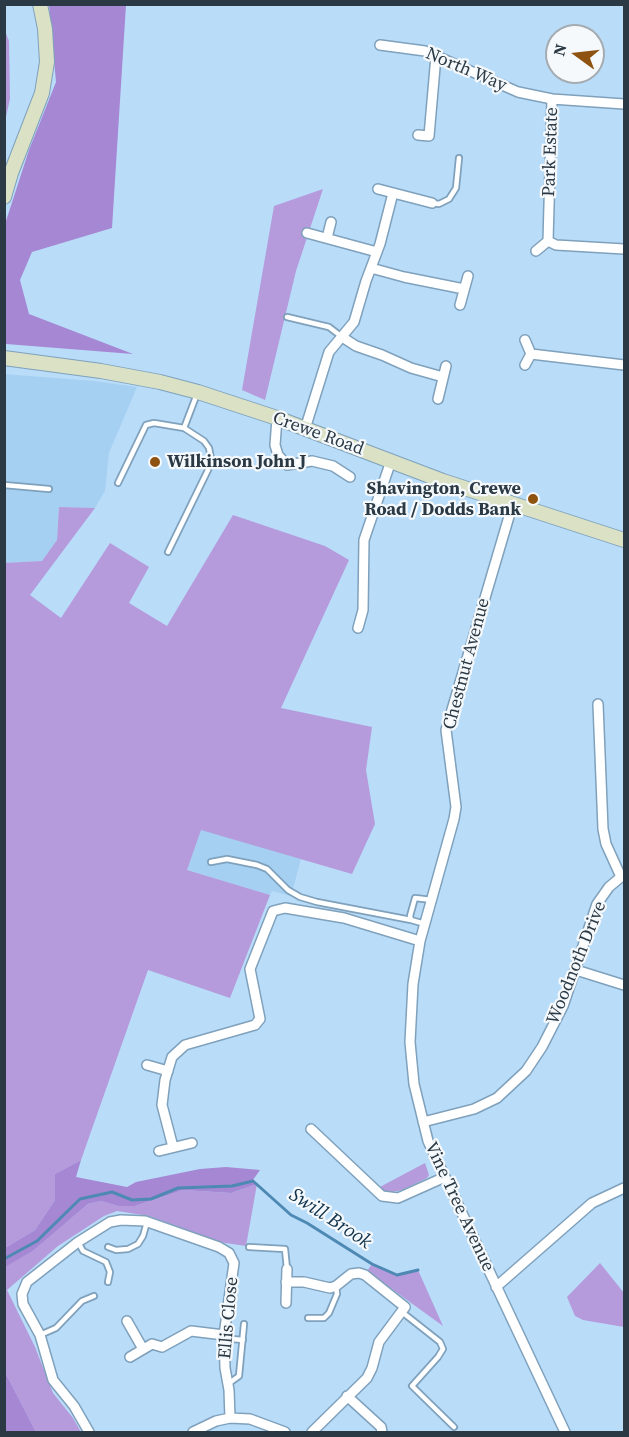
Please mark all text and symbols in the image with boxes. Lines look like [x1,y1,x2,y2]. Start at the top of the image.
north arrow [545,24,605,84]
text: N [547,41,572,58]
street label: North Way [422,43,510,97]
street label: Park Estate [539,107,563,197]
street label: Crewe Road [270,408,366,460]
place label: Wilkinson John J [167,451,306,473]
marker: Wilkinson John J [148,455,162,469]
place label: Shavington, Crewe Road / Dodds Bank [365,478,521,520]
marker: Shavington, Crewe Road / Dodds Bank [526,492,540,506]
street label: Chestnut Avenue [439,596,495,732]
street label: Woodnoth Drive [542,898,612,1028]
street label: Vine Tree Avenue [419,1139,499,1275]
water label: Swill Brook [284,1183,376,1255]
street label: Ellis Close [215,1276,243,1360]

